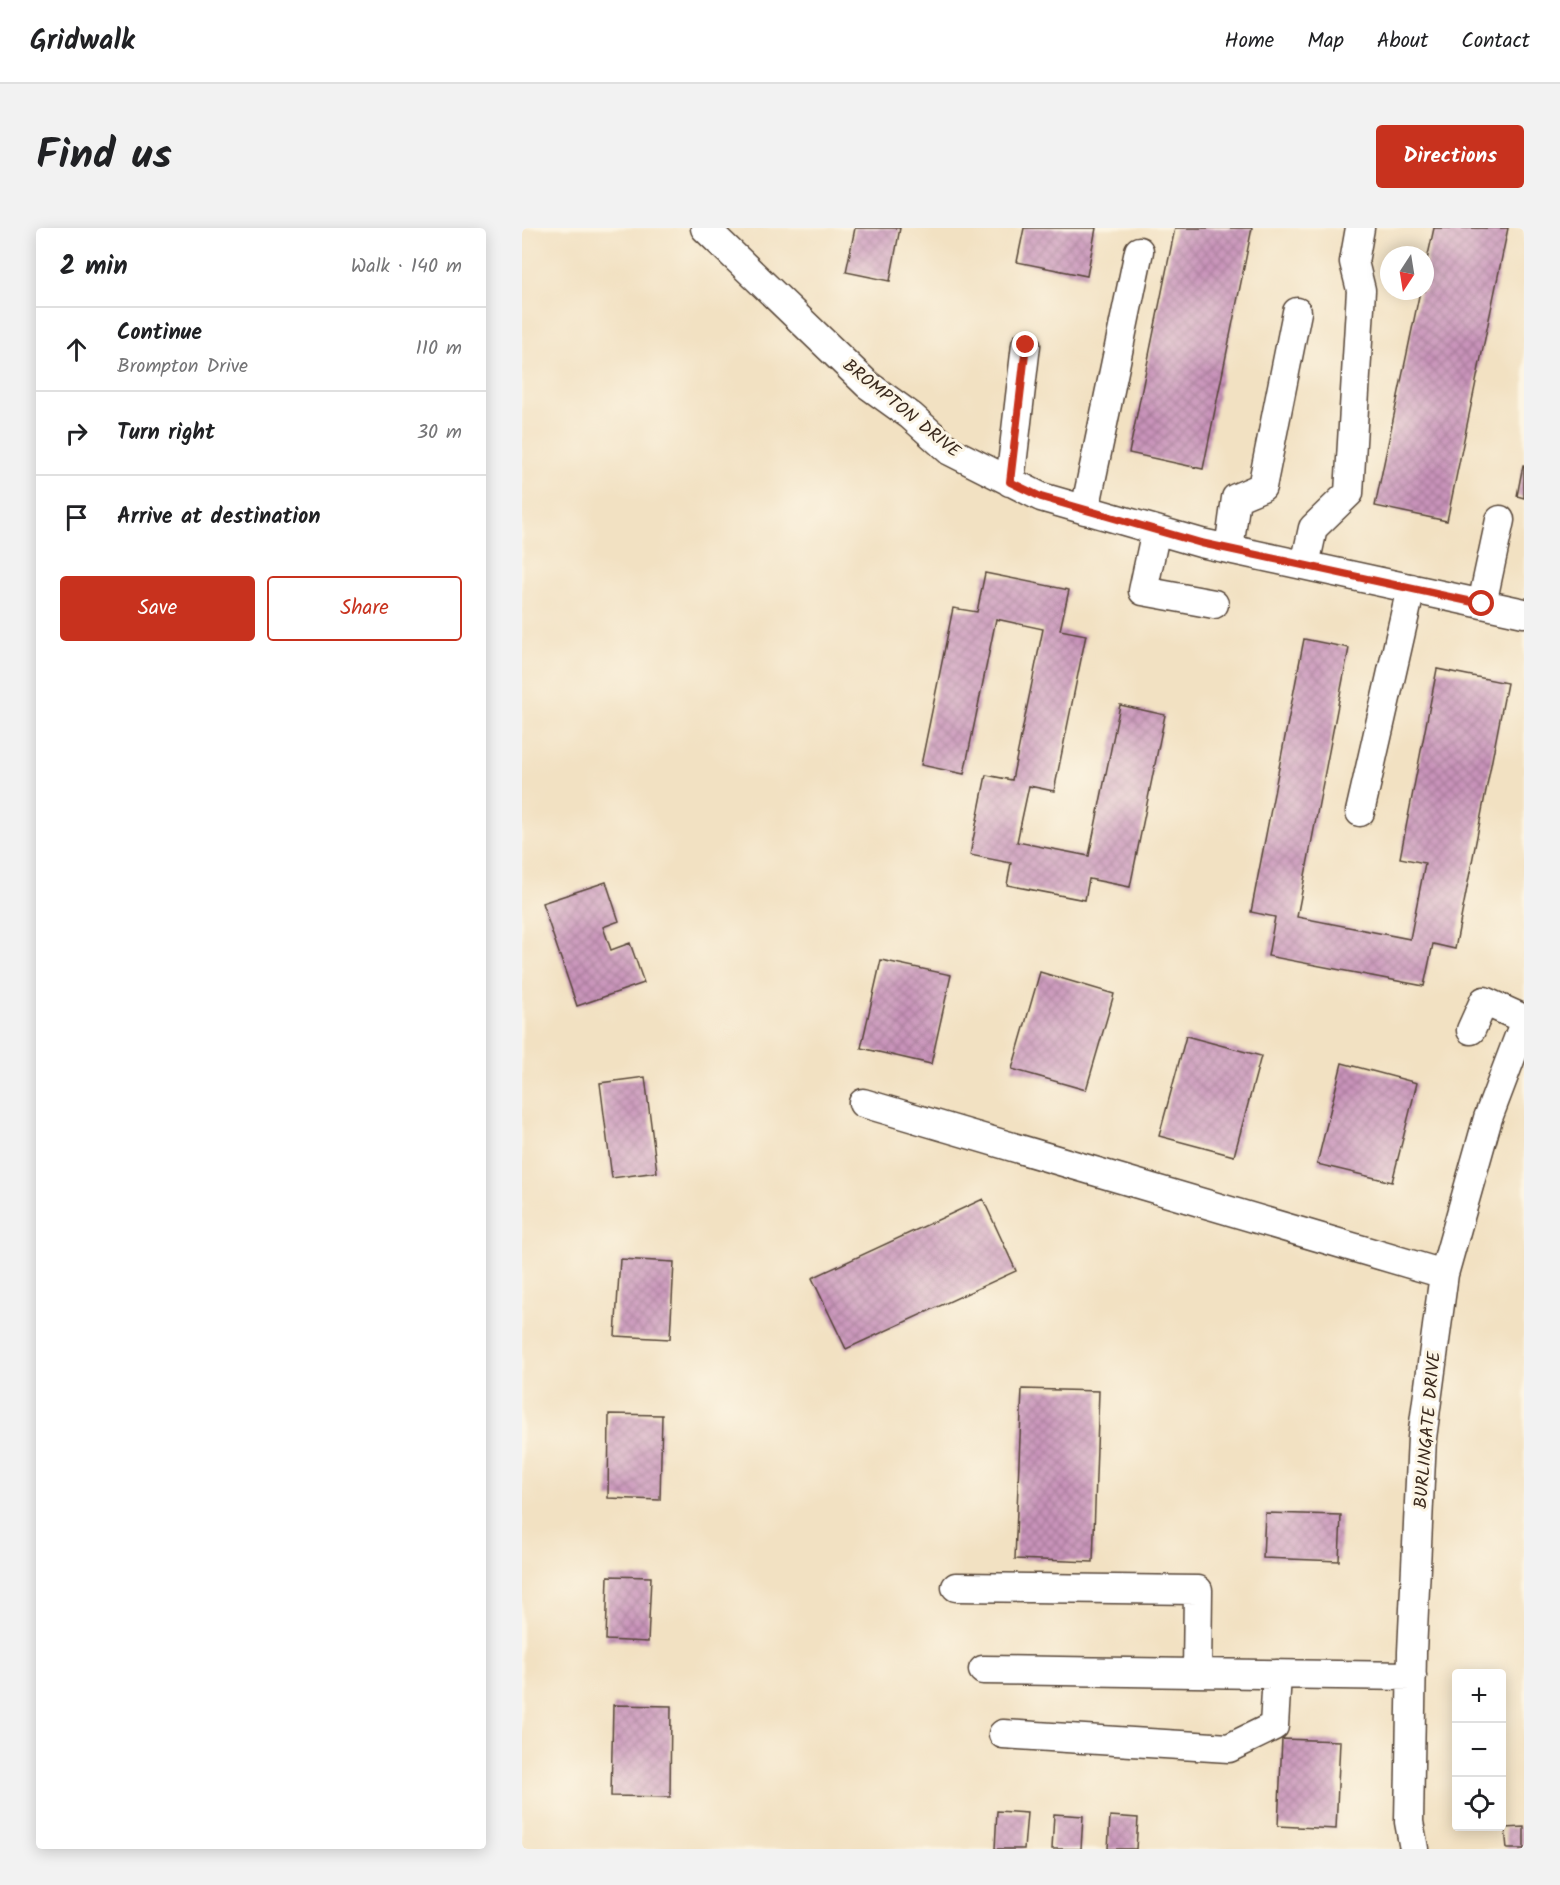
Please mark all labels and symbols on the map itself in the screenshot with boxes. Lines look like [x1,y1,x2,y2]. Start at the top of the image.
north arrow [1380,246,1434,300]
route end [1012,331,1038,357]
street label: BROMPTON DRIVE [836,352,967,466]
route start [1468,590,1494,616]
street label: BURLINGATE DRIVE [1407,1350,1450,1510]

